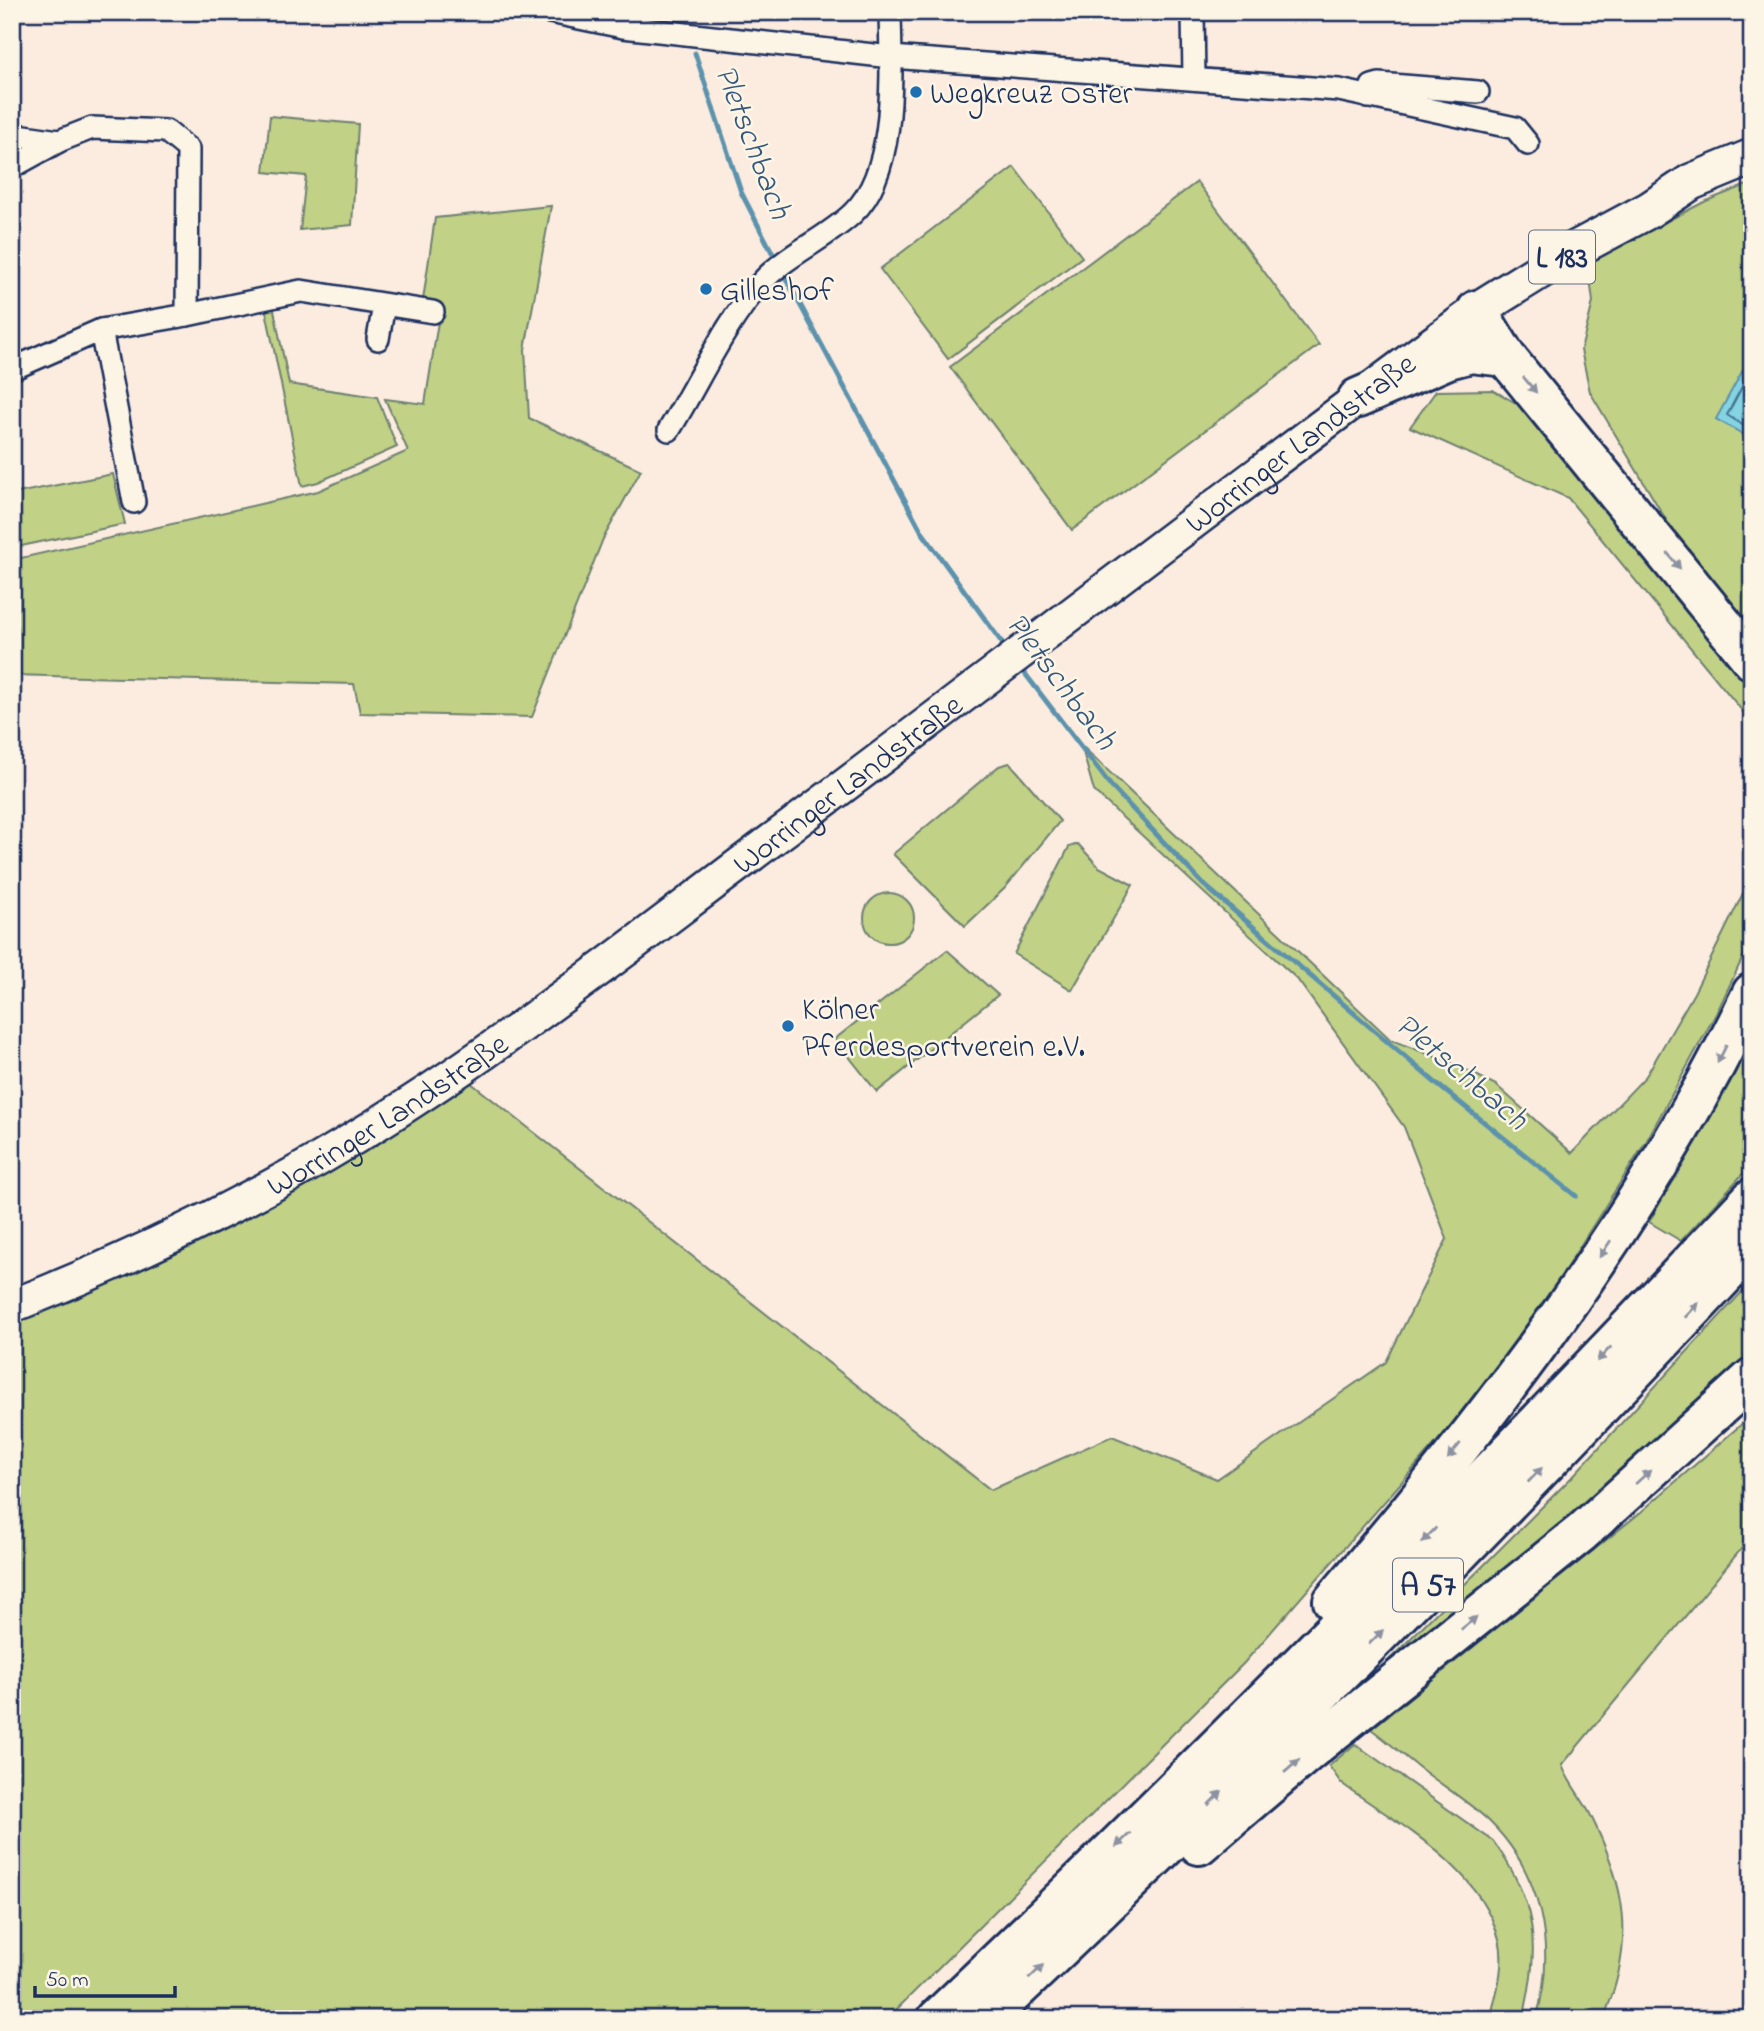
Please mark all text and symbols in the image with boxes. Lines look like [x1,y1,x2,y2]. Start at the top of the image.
water label: Pletschbach [700,59,803,228]
place label: Wegkreuz Oster [930,72,1133,119]
marker: Wegkreuz Oster [908,84,924,100]
road number: L 183 [1529,230,1595,284]
place label: Gilleshof [720,269,834,316]
marker: Gilleshof [698,281,714,297]
street label: Worringer Landstraße [1177,343,1428,547]
one-way arrow [1522,377,1537,394]
one-way arrow [1666,553,1681,570]
water label: Pletschbach [992,604,1128,762]
street label: Worringer Landstraße [724,684,975,888]
place label: Kölner Pferdesportverein e.V. [802,988,1085,1072]
water label: Pletschbach [1383,1003,1539,1144]
marker: Kölner Pferdesportverein e.V. [780,1018,796,1034]
street label: Worringer Landstraße [259,1023,520,1211]
one-way arrow [1716,1044,1728,1064]
one-way arrow [1598,1239,1611,1259]
one-way arrow [1684,1302,1700,1319]
one-way arrow [1596,1345,1612,1362]
one-way arrow [1447,1442,1462,1460]
one-way arrow [1527,1467,1543,1484]
one-way arrow [1634,1469,1651,1485]
one-way arrow [1420,1527,1437,1544]
road number: A 57 [1393,1558,1463,1611]
one-way arrow [1459,1615,1477,1630]
one-way arrow [1367,1629,1384,1646]
one-way arrow [1283,1758,1301,1774]
one-way arrow [1206,1790,1222,1807]
one-way arrow [1115,1832,1132,1848]
scale bar [35,1954,175,1998]
one-way arrow [1027,1964,1044,1980]
text: 50 m [46,1966,89,1996]

